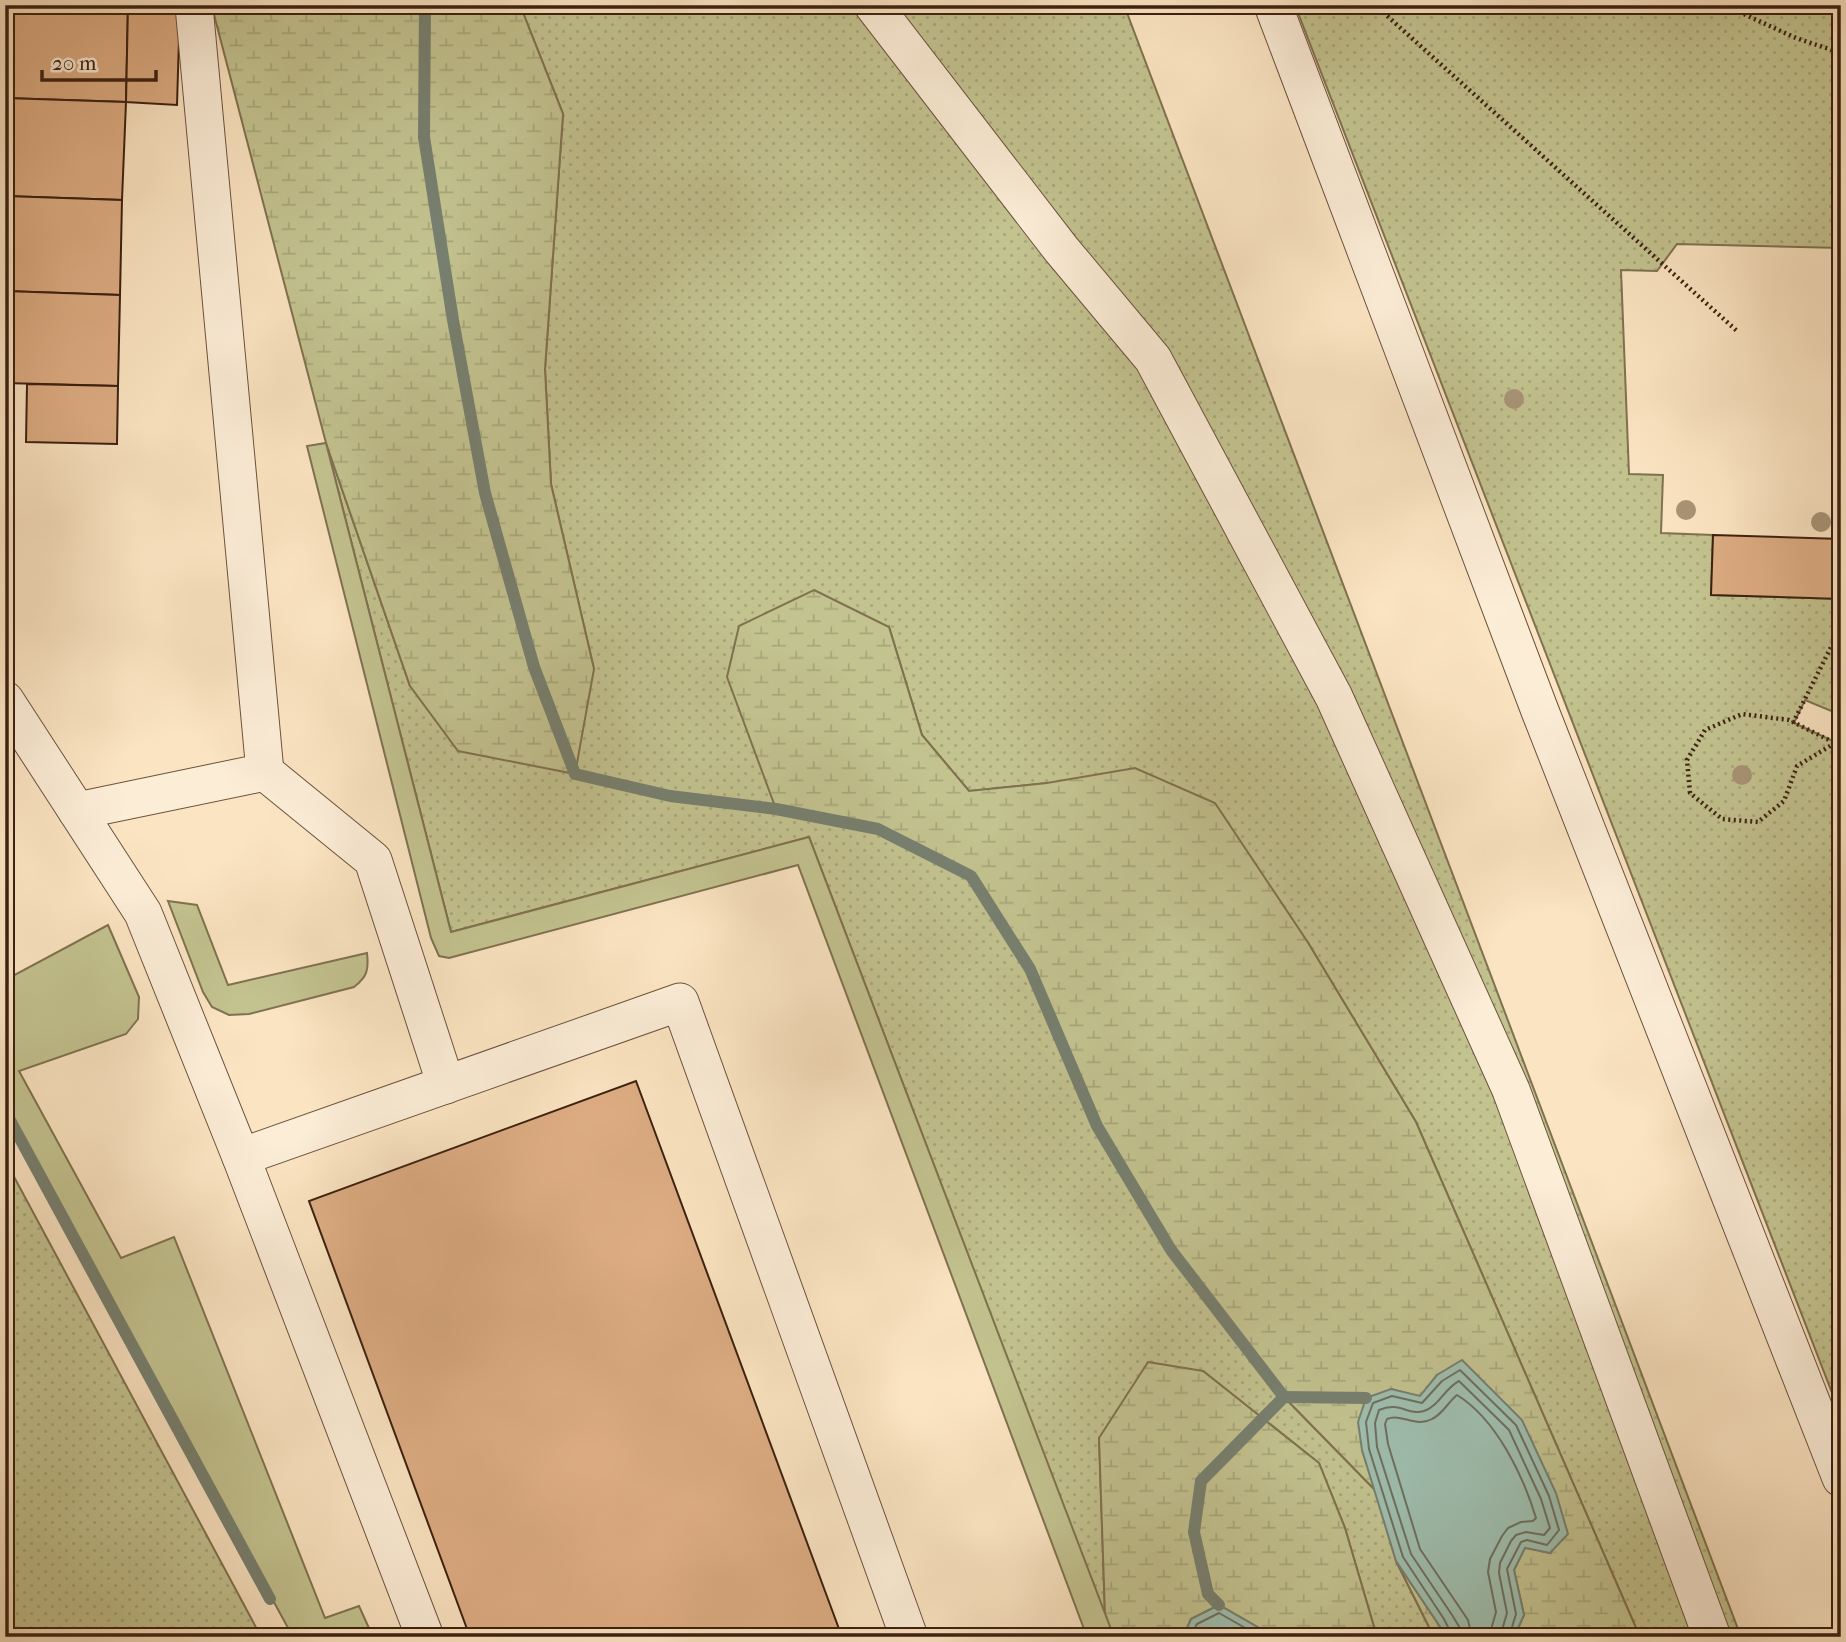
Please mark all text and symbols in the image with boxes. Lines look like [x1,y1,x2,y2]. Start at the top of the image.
scale bar [42,38,156,82]
text: 20 m [52,51,97,75]

